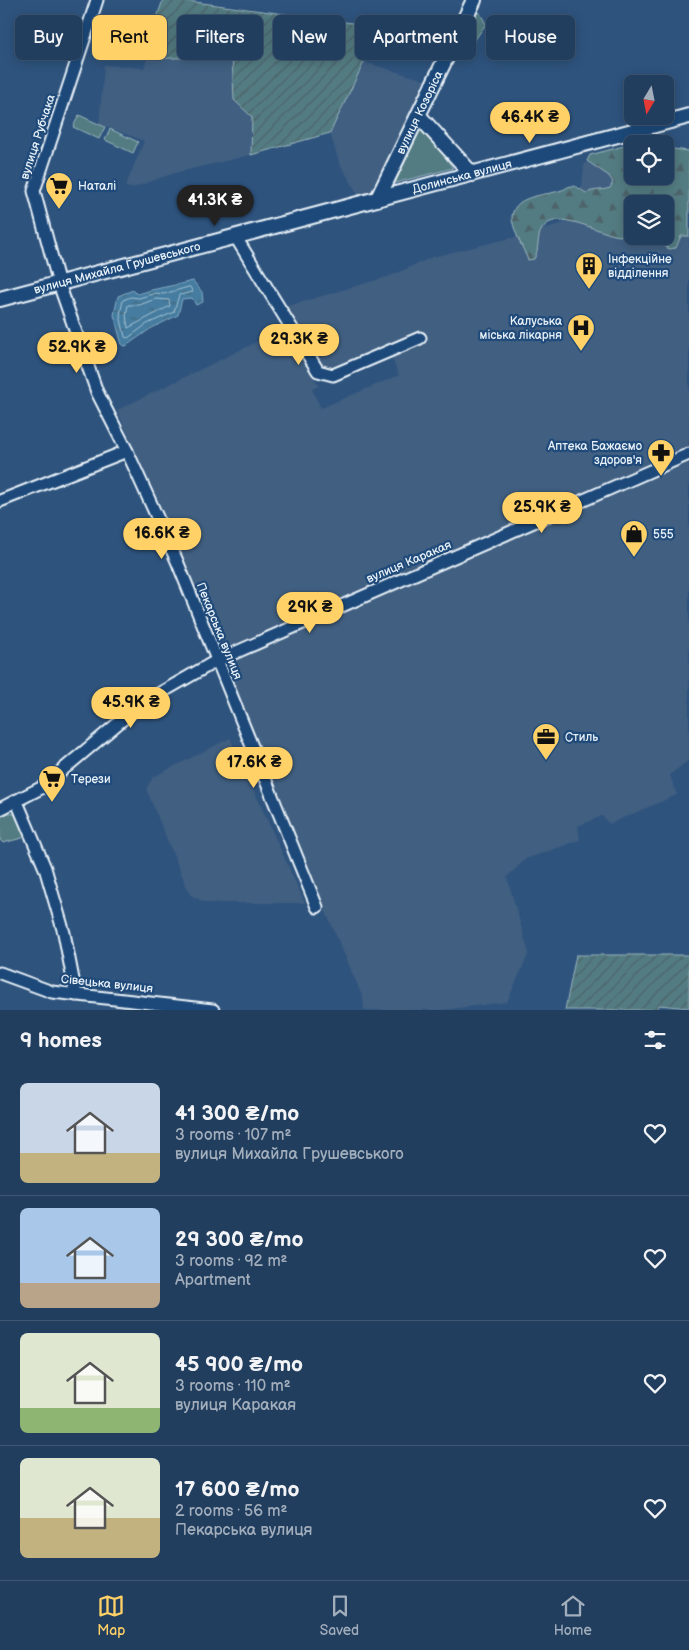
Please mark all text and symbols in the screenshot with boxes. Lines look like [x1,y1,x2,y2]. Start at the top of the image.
chip: Buy [15,15,82,60]
chip: Rent [92,15,167,60]
chip: Filters [177,15,263,60]
chip: New [273,15,345,60]
chip: Apartment [355,15,476,60]
chip: House [486,15,575,60]
street label: вулиця Козоріса [393,68,446,157]
north arrow [624,75,674,125]
map controls [624,75,674,245]
street label: вулиця Рубчака [17,93,59,181]
pin: 46.4K ₴ [484,102,576,144]
text: 46.4K ₴ [501,108,559,127]
button: locate [624,135,674,185]
street label: Долинська вулиця [411,156,514,197]
supermarket icon: Наталі [44,171,74,210]
place label: Наталі [78,179,116,194]
pin: 41.3K ₴ [169,184,261,227]
text: 41.3K ₴ [188,191,242,210]
button: layers [624,195,674,245]
street label: вулиця Михайла Грушевського [32,239,202,297]
building icon: Інфекційне відділення [574,251,604,290]
place label: Інфекційне відділення [608,252,672,281]
hospital icon: Калуська міська лікарня [566,313,596,352]
place label: Калуська міська лікарня [480,314,562,343]
pin: 29.3K ₴ [253,324,345,366]
text: 29.3K ₴ [270,330,328,349]
pin: 52.9K ₴ [31,332,123,374]
text: 52.9K ₴ [48,338,106,357]
pharmacy icon: Аптека Бажаємо здоров'я [646,438,676,477]
place label: Аптека Бажаємо здоров'я [547,439,642,468]
pin: 25.9K ₴ [496,492,588,534]
text: 25.9K ₴ [513,498,571,517]
pin: 16.6K ₴ [116,518,208,560]
shop icon: 555 [619,519,649,558]
text: 16.6K ₴ [134,524,190,543]
place label: 555 [653,527,674,542]
street label: вулиця Каракая [364,537,454,587]
street label: Пекарська вулиця [193,580,245,682]
pin: 29K ₴ [275,592,345,634]
text: 29K ₴ [288,598,332,617]
pin: 45.9K ₴ [85,686,177,729]
text: 45.9K ₴ [102,693,160,712]
office icon: Стиль [531,722,561,761]
place label: Стиль [565,730,598,745]
pin: 17.6K ₴ [208,746,300,789]
text: 17.6K ₴ [227,753,281,772]
supermarket icon: Терези [37,764,67,803]
place label: Терези [71,772,111,787]
street label: Сівецька вулиця [60,972,154,996]
icon: filters [641,1026,669,1054]
text: 9 homes [20,1028,102,1053]
text: 41 300 ₴/mo [175,1101,299,1126]
icon: home [60,1103,120,1163]
icon: heart [641,1119,669,1147]
text: 3 rooms · 107 m² [175,1126,291,1145]
text: вулиця Михайла Грушевського [175,1145,404,1164]
text: 29 300 ₴/mo [175,1227,303,1252]
icon: home [60,1228,120,1288]
icon: heart [641,1244,669,1272]
text: 3 rooms · 92 m² [175,1252,288,1271]
text: Apartment [175,1271,251,1290]
text: 45 900 ₴/mo [175,1352,303,1377]
icon: home [60,1353,120,1413]
icon: heart [641,1369,669,1397]
text: 3 rooms · 110 m² [175,1377,291,1396]
text: вулиця Каракая [175,1396,296,1415]
text: 17 600 ₴/mo [175,1477,299,1502]
icon: home [60,1478,120,1538]
icon: heart [641,1494,669,1522]
text: 2 rooms · 56 m² [175,1502,287,1521]
text: Пекарська вулиця [175,1521,312,1540]
tab: Map [97,1592,125,1639]
tab: Saved [320,1592,359,1639]
tab: Home [554,1592,592,1639]

